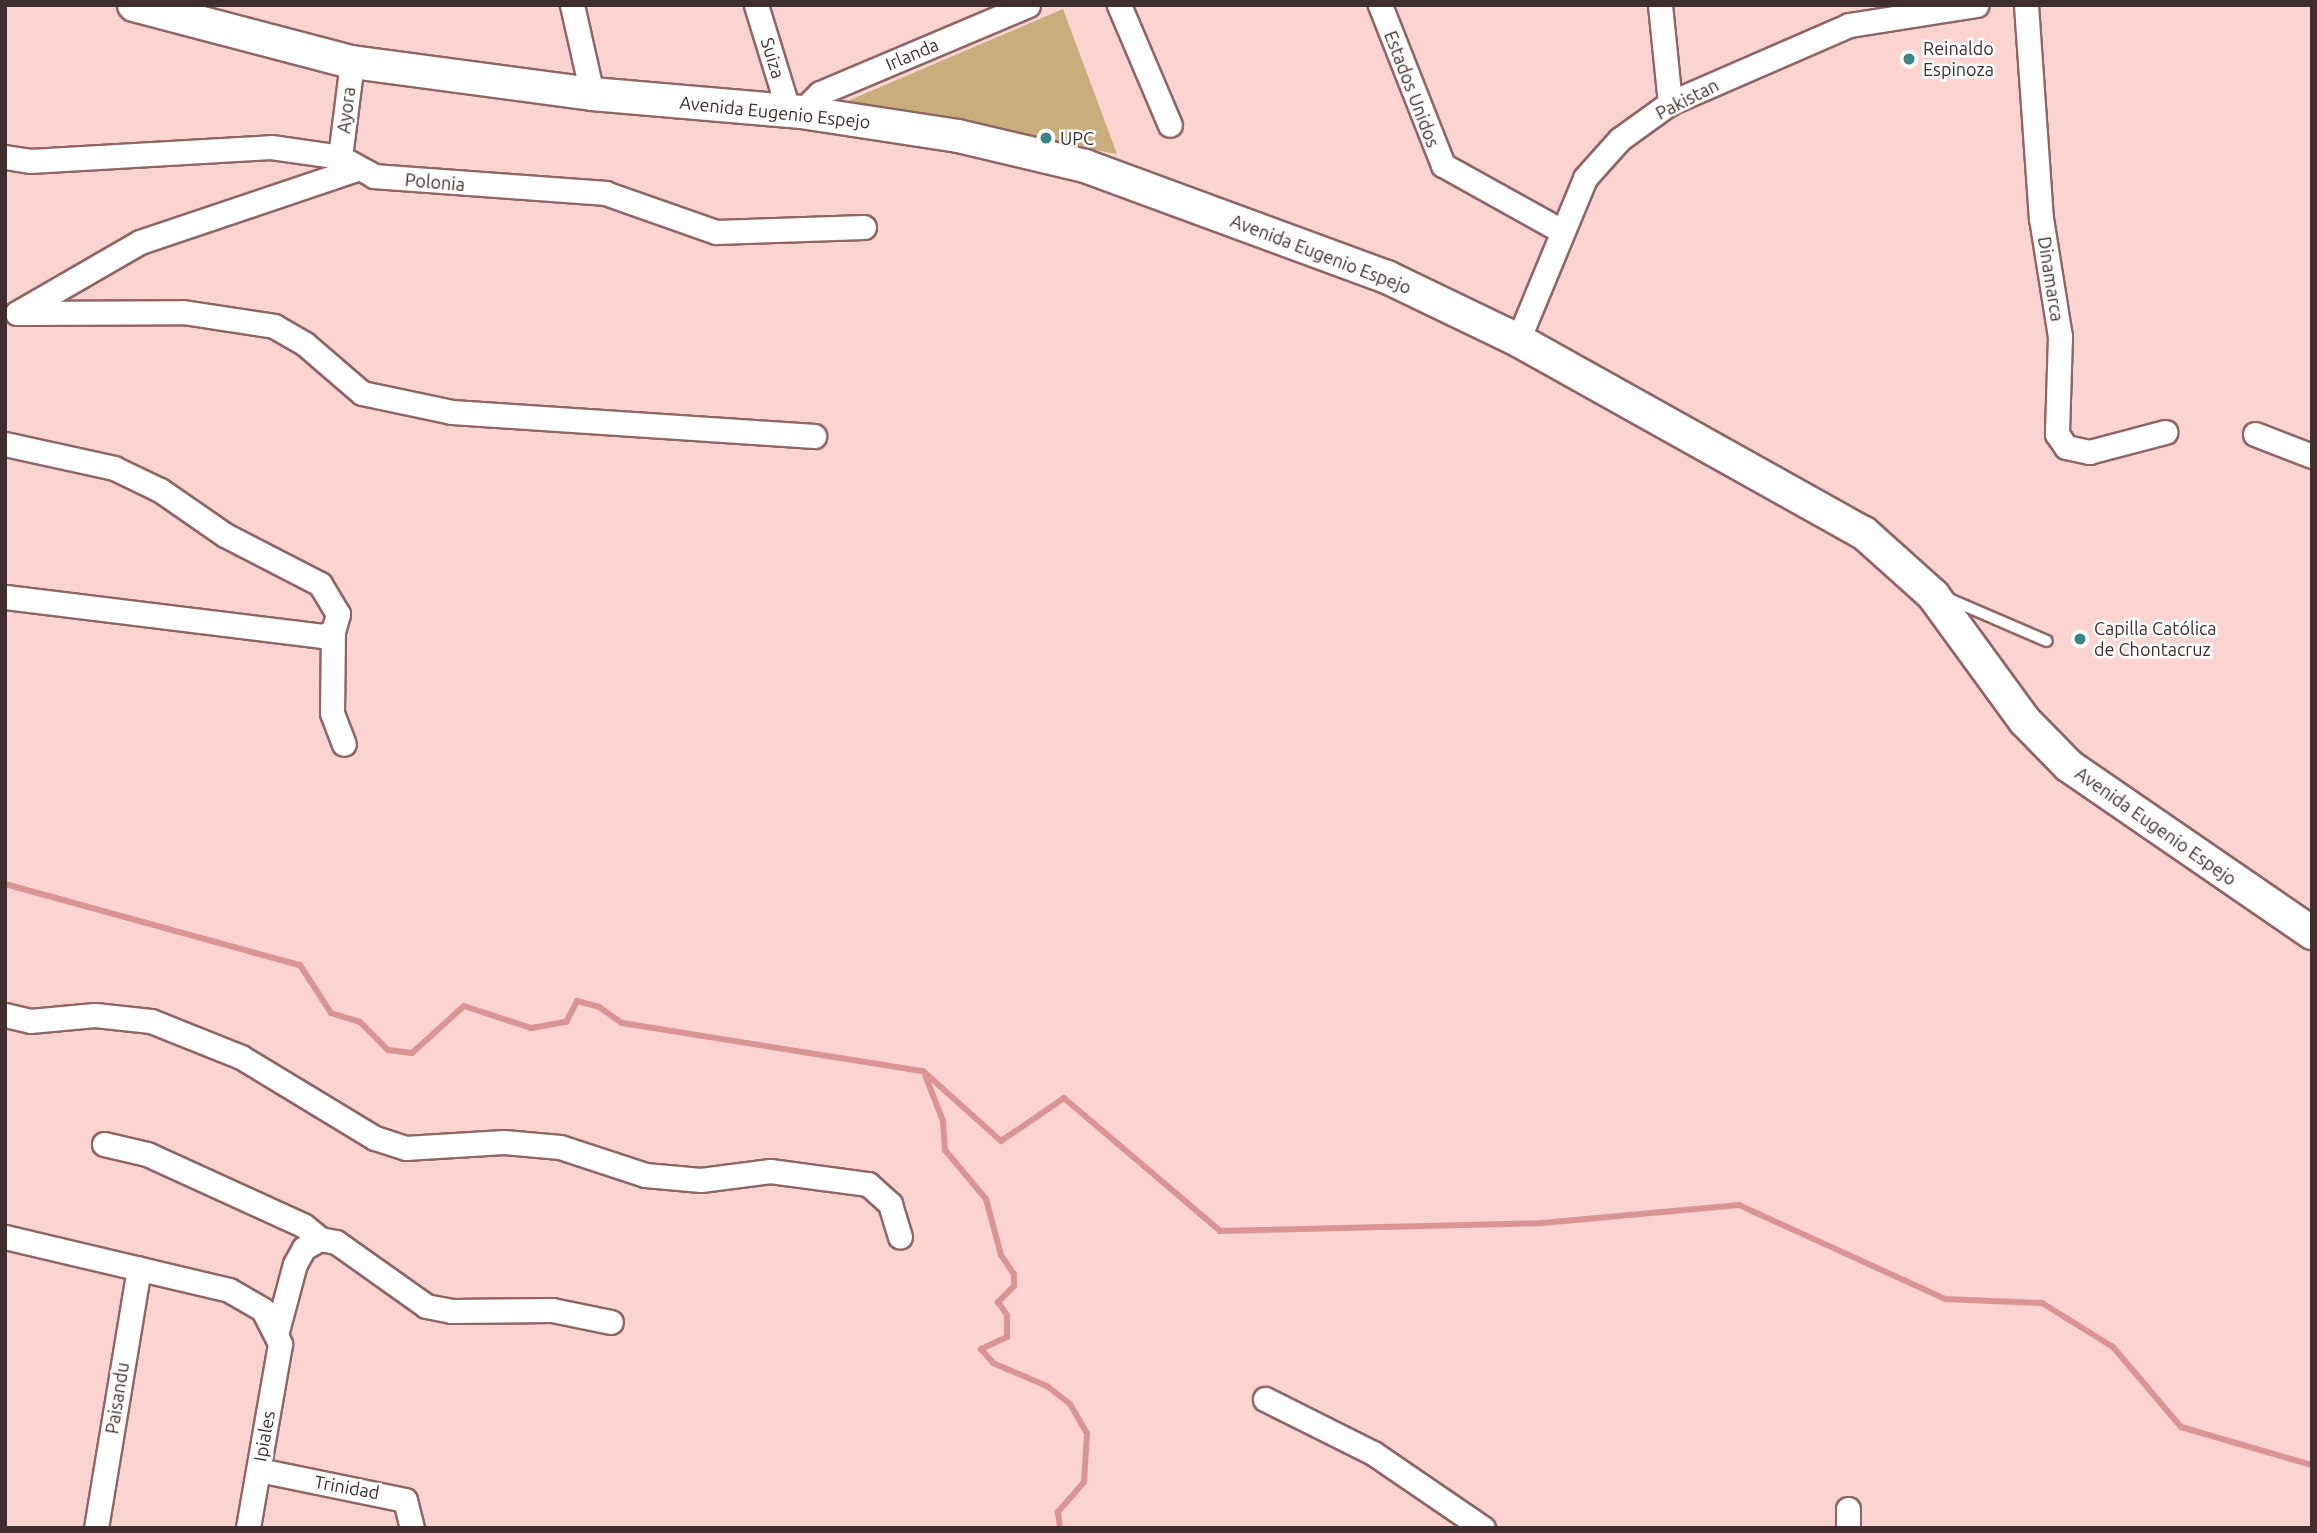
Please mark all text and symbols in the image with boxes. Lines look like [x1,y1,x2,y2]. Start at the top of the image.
street label: Estados Unidos [1380,28,1444,150]
street label: Irlanda [882,33,942,75]
street label: Suiza [757,35,789,81]
place label: Reinaldo Espinoza [1923,38,1994,80]
marker: Reinaldo Espinoza [1901,51,1917,67]
street label: Pakistan [1652,74,1722,124]
street label: Ayora [332,85,360,135]
street label: Avenida Eugenio Espejo [678,91,872,133]
place label: UPC [1060,127,1094,149]
marker: UPC [1038,130,1054,146]
street label: Polonia [404,169,466,195]
street label: Avenida Eugenio Espejo [1228,210,1414,298]
street label: Dinamarca [2034,235,2068,323]
place label: Capilla Católica de Chontacruz [2094,618,2217,660]
marker: Capilla Católica de Chontacruz [2072,631,2088,647]
street label: Avenida Eugenio Espejo [2071,762,2241,890]
street label: Paisandu [101,1361,133,1435]
street label: Ipiales [249,1409,279,1463]
street label: Trinidad [313,1471,381,1503]

